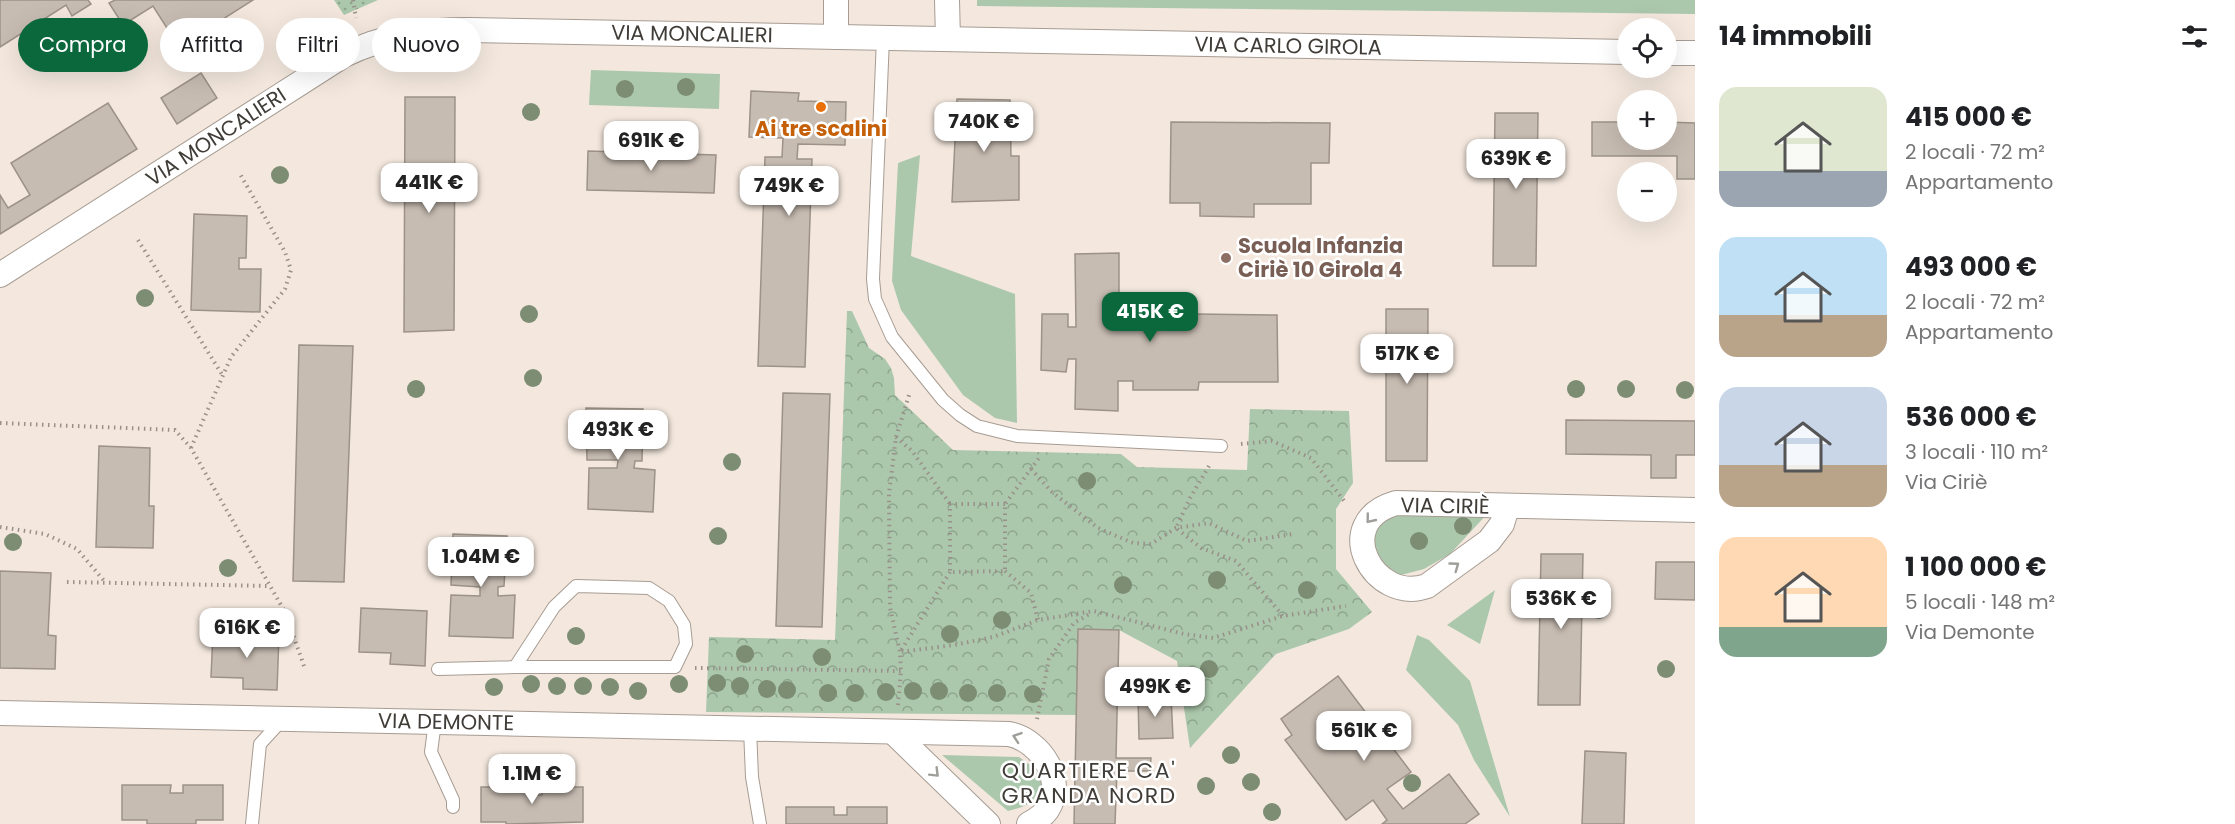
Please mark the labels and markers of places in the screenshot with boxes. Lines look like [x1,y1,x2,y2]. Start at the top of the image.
marker: Ai tre scalini [814,100,828,114]
pin: 740K € [935,102,1033,153]
place label: Ai tre scalini [755,114,887,143]
pin: 691K € [602,121,700,172]
pin: 639K € [1467,139,1565,190]
pin: 441K € [380,163,478,214]
pin: 749K € [740,166,838,217]
place label: Scuola Infanzia Ciriè 10 Girola 4 [1238,231,1403,284]
marker: Scuola Infanzia Ciriè 10 Girola 4 [1219,251,1233,265]
pin: 415K € [1101,292,1199,343]
pin: 517K € [1358,334,1456,385]
pin: 493K € [569,410,667,461]
pin: 1.04M € [426,537,536,588]
pin: 536K € [1512,579,1610,630]
pin: 616K € [198,608,296,659]
pin: 499K € [1106,667,1204,718]
pin: 561K € [1315,711,1413,762]
pin: 1.1M € [483,754,581,805]

